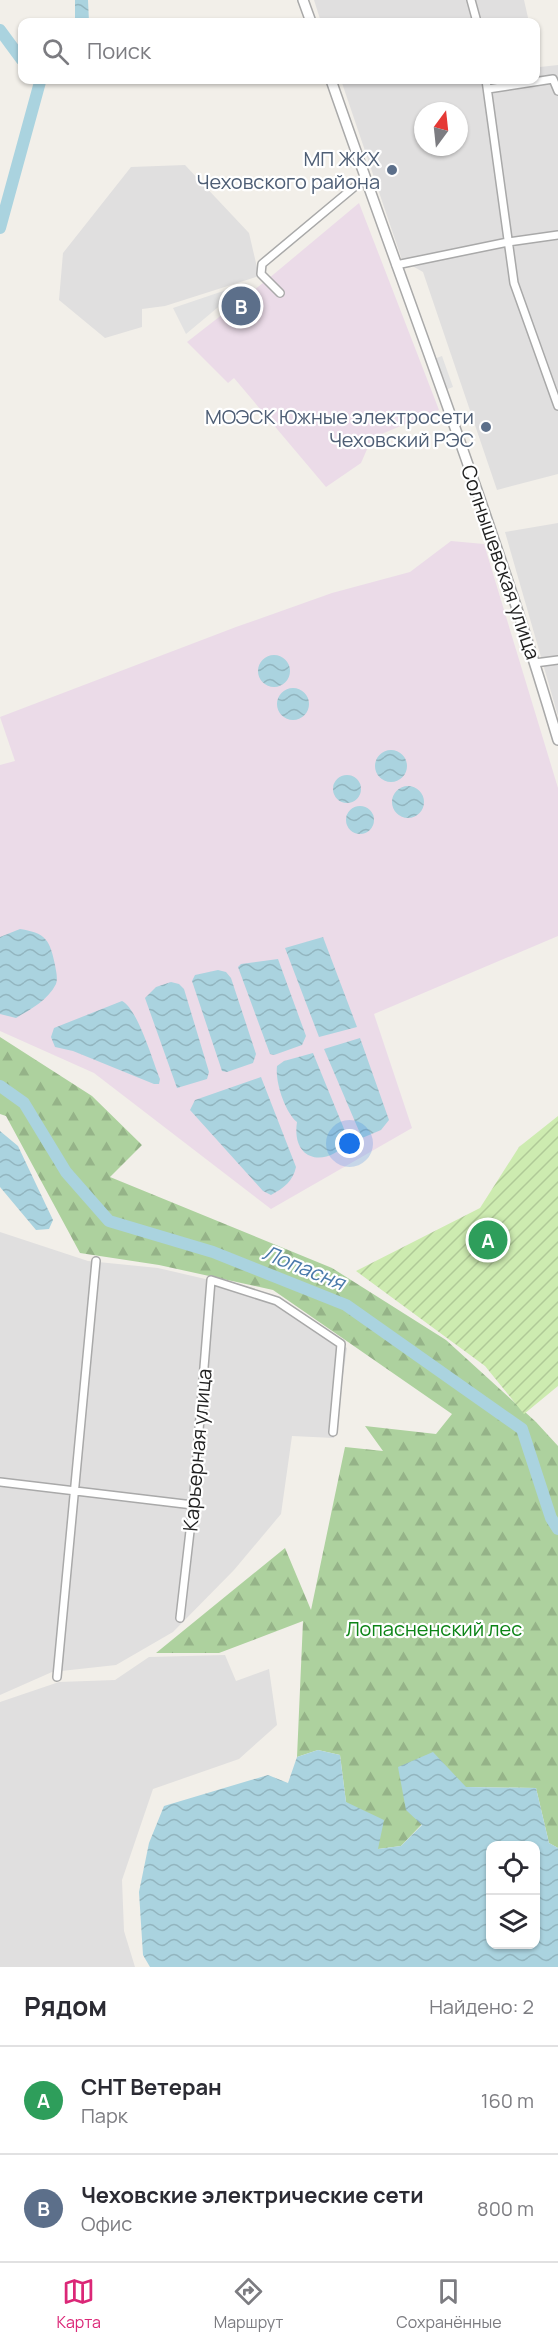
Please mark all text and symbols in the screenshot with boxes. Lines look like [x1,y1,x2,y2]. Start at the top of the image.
search box [18,18,540,84]
icon: search [39,35,72,68]
text: Поиск [87,36,151,66]
north arrow [414,102,468,156]
place label: МП ЖКХ Чеховского района [196,145,380,195]
marker: МП ЖКХ Чеховского района [385,163,399,177]
pin: B [222,284,260,328]
place label: МОЭСК Южные электросети Чеховский РЭС [205,403,474,453]
marker: МОЭСК Южные электросети Чеховский РЭС [479,420,493,434]
street label: Солнышевская улица [455,461,547,663]
your location [335,1129,364,1158]
pin: A [468,1218,508,1262]
water label: Лопасня [259,1238,351,1297]
street label: Карьерная улица [176,1367,218,1533]
park label: Лопасненский лес [346,1615,522,1642]
map controls [486,1841,540,1949]
button: locate [486,1841,540,1895]
button: layers [486,1895,540,1949]
text: Рядом [24,1988,107,2024]
text: Найдено: 2 [429,1993,534,2020]
text: СНТ Ветеран [81,2072,222,2102]
text: A [37,2087,50,2114]
text: 160 m [481,2087,534,2114]
text: Парк [81,2102,128,2129]
text: Чеховские электрические сети [81,2180,424,2210]
text: B [37,2195,50,2222]
text: 800 m [477,2195,534,2222]
text: Офис [81,2210,132,2237]
tab: Карта [56,2275,101,2333]
tab: Маршрут [214,2275,283,2333]
tab: Сохранённые [396,2275,502,2333]

